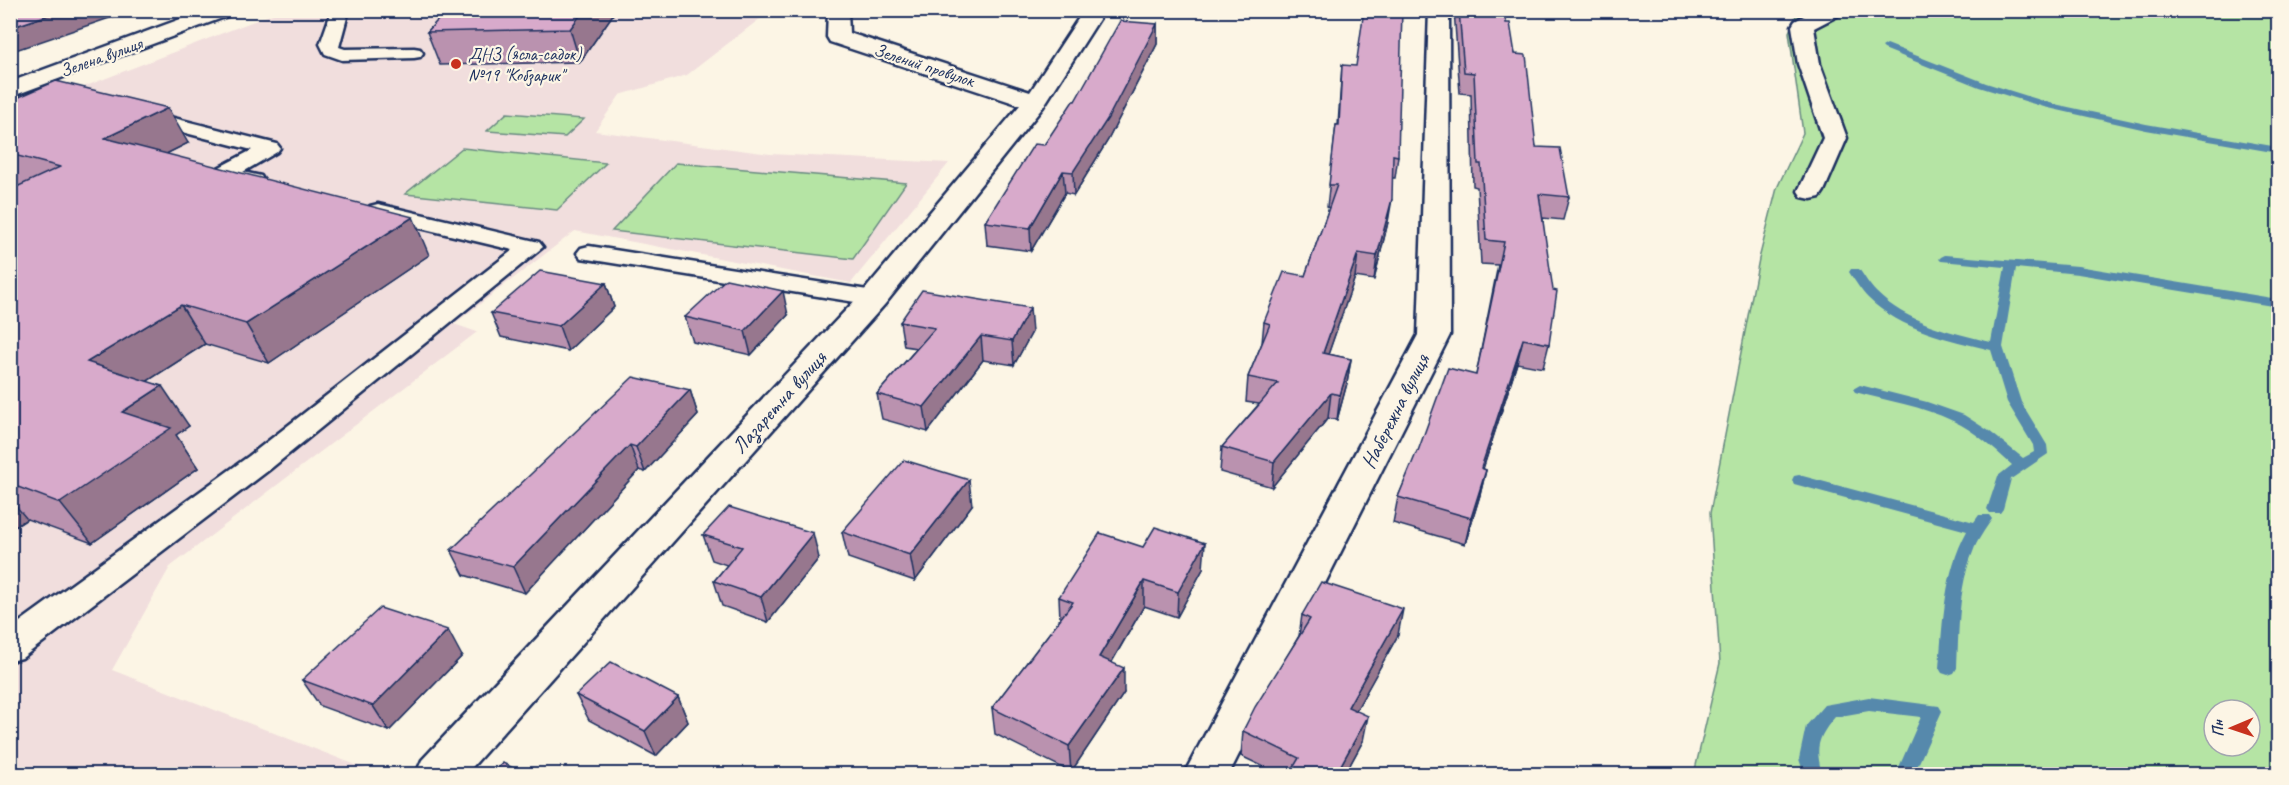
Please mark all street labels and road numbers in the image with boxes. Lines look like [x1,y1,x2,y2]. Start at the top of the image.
street label: Зелена вулиця [57,31,147,82]
street label: Зелений провулок [871,38,978,92]
street label: Лазаретна вулиця [726,344,834,459]
street label: Набережна вулиця [1355,348,1436,473]

